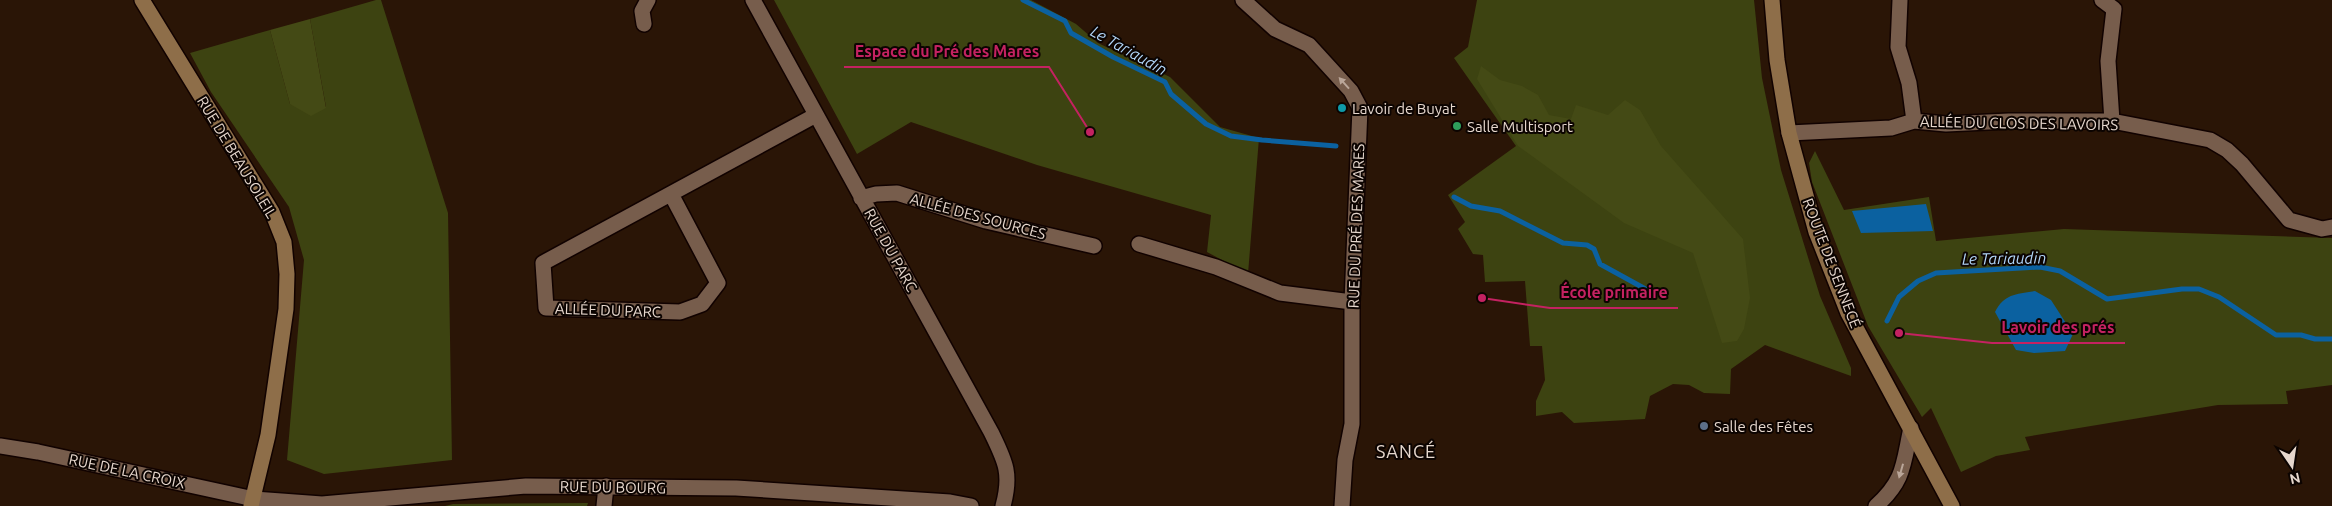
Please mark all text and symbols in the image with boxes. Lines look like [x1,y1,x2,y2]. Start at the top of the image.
water label: Le Tariaudin [1088,22,1170,78]
callout: Espace du Pré des Mares [844,36,1049,67]
text: Espace du Pré des Mares [855,42,1039,60]
one-way arrow [1338,77,1349,90]
street label: RUE DE BEAUSOLEIL [194,93,280,221]
place label: Lavoir de Buyat [1352,100,1456,117]
marker: Lavoir de Buyat [1336,102,1348,114]
street label: ALLÉE DU CLOS DES LAVOIRS [1920,113,2118,133]
place label: Salle Multisport [1467,118,1573,135]
marker: Salle Multisport [1451,120,1463,132]
street label: RUE DU PRÉ DES MARES [1345,143,1367,309]
street label: ALLÉE DES SOURCES [908,190,1048,242]
street label: ROUTE DE SENNECÉ [1799,196,1865,330]
street label: RUE DU PARC [861,206,921,294]
water label: Le Tariaudin [1962,248,2046,268]
callout: École primaire [1550,277,1678,308]
text: École primaire [1560,281,1668,301]
street label: ALLÉE DU PARC [555,300,661,320]
callout: Lavoir des prés [1992,312,2125,343]
text: Lavoir des prés [2001,318,2115,336]
place label: Salle des Fêtes [1714,418,1813,435]
marker: Salle des Fêtes [1698,420,1710,432]
district label: SANCÉ [1376,440,1436,461]
north arrow [2267,441,2317,491]
street label: RUE DE LA CROIX [67,450,187,492]
one-way arrow [1897,464,1905,479]
text: N [2288,470,2302,488]
street label: RUE DU BOURG [560,478,666,496]

